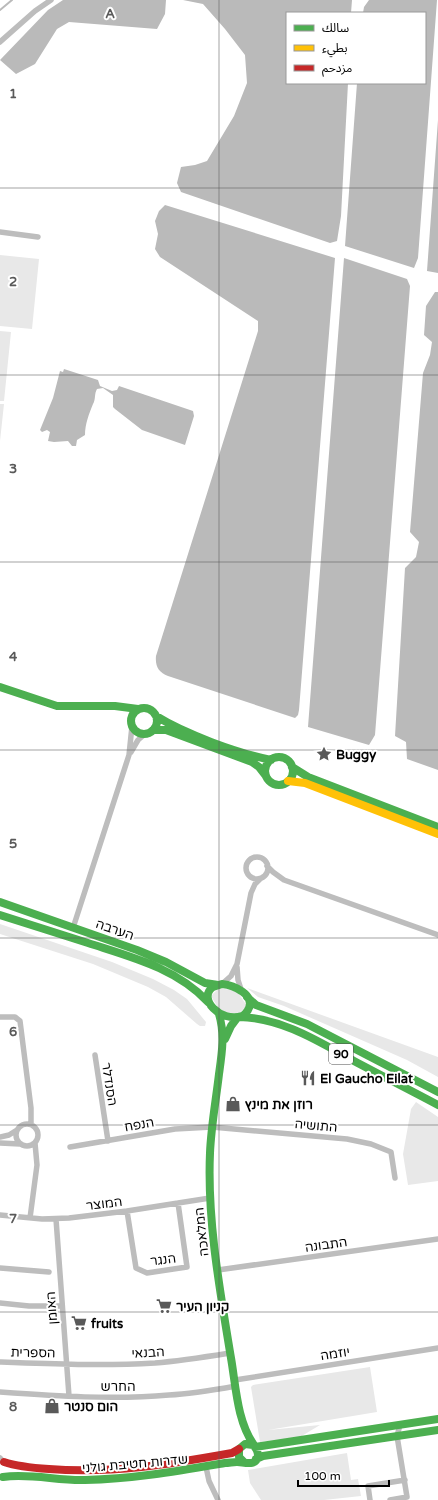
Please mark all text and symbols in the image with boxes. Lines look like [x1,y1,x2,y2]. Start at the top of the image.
text: A [105,6,115,22]
legend [286,12,426,84]
text: سالك [322,21,349,35]
text: بطيء [322,41,348,58]
text: مزدحم [322,61,352,77]
text: 1 [9,86,17,102]
text: 2 [9,274,17,290]
text: 3 [9,461,17,477]
text: 4 [9,649,18,665]
place icon: Buggy [315,745,333,763]
place label: Buggy [336,747,376,763]
text: 5 [9,836,17,852]
street label: הערבה [93,916,136,944]
text: 6 [9,1024,17,1040]
road number: 90 [329,1044,353,1064]
street label: הסנדלר [98,1061,120,1107]
restaurant icon: El Gaucho Eilat [299,1069,317,1087]
place label: El Gaucho Eilat [320,1071,413,1087]
shop icon: רוזן את מינץ [224,1095,242,1113]
place label: רוזן את מינץ [245,1097,313,1113]
street label: הנפח [123,1114,155,1135]
street label: התושיה [294,1116,338,1136]
street label: המוצר [85,1194,123,1214]
street label: המלאכה [191,1207,213,1257]
text: 7 [9,1211,17,1227]
street label: התבונה [304,1234,348,1256]
street label: הנגר [149,1250,177,1270]
street label: האומן [43,1291,61,1325]
supermarket icon: קניון העיר [155,1297,173,1315]
place label: קניון העיר [176,1299,229,1315]
supermarket icon: fruits [70,1314,88,1332]
place label: fruits [90,1316,123,1332]
street label: הבנאי [131,1344,165,1362]
street label: יוזמה [319,1344,351,1364]
street label: הספרית [10,1345,56,1361]
street label: החרש [101,1379,135,1395]
shop icon: הום סנטר [43,1397,61,1415]
text: 8 [9,1399,17,1415]
place label: הום סנטר [64,1399,118,1415]
street label: שדרות חטיבת גולני [82,1451,189,1477]
scale bar [298,1462,389,1488]
text: 100 m [304,1469,341,1483]

